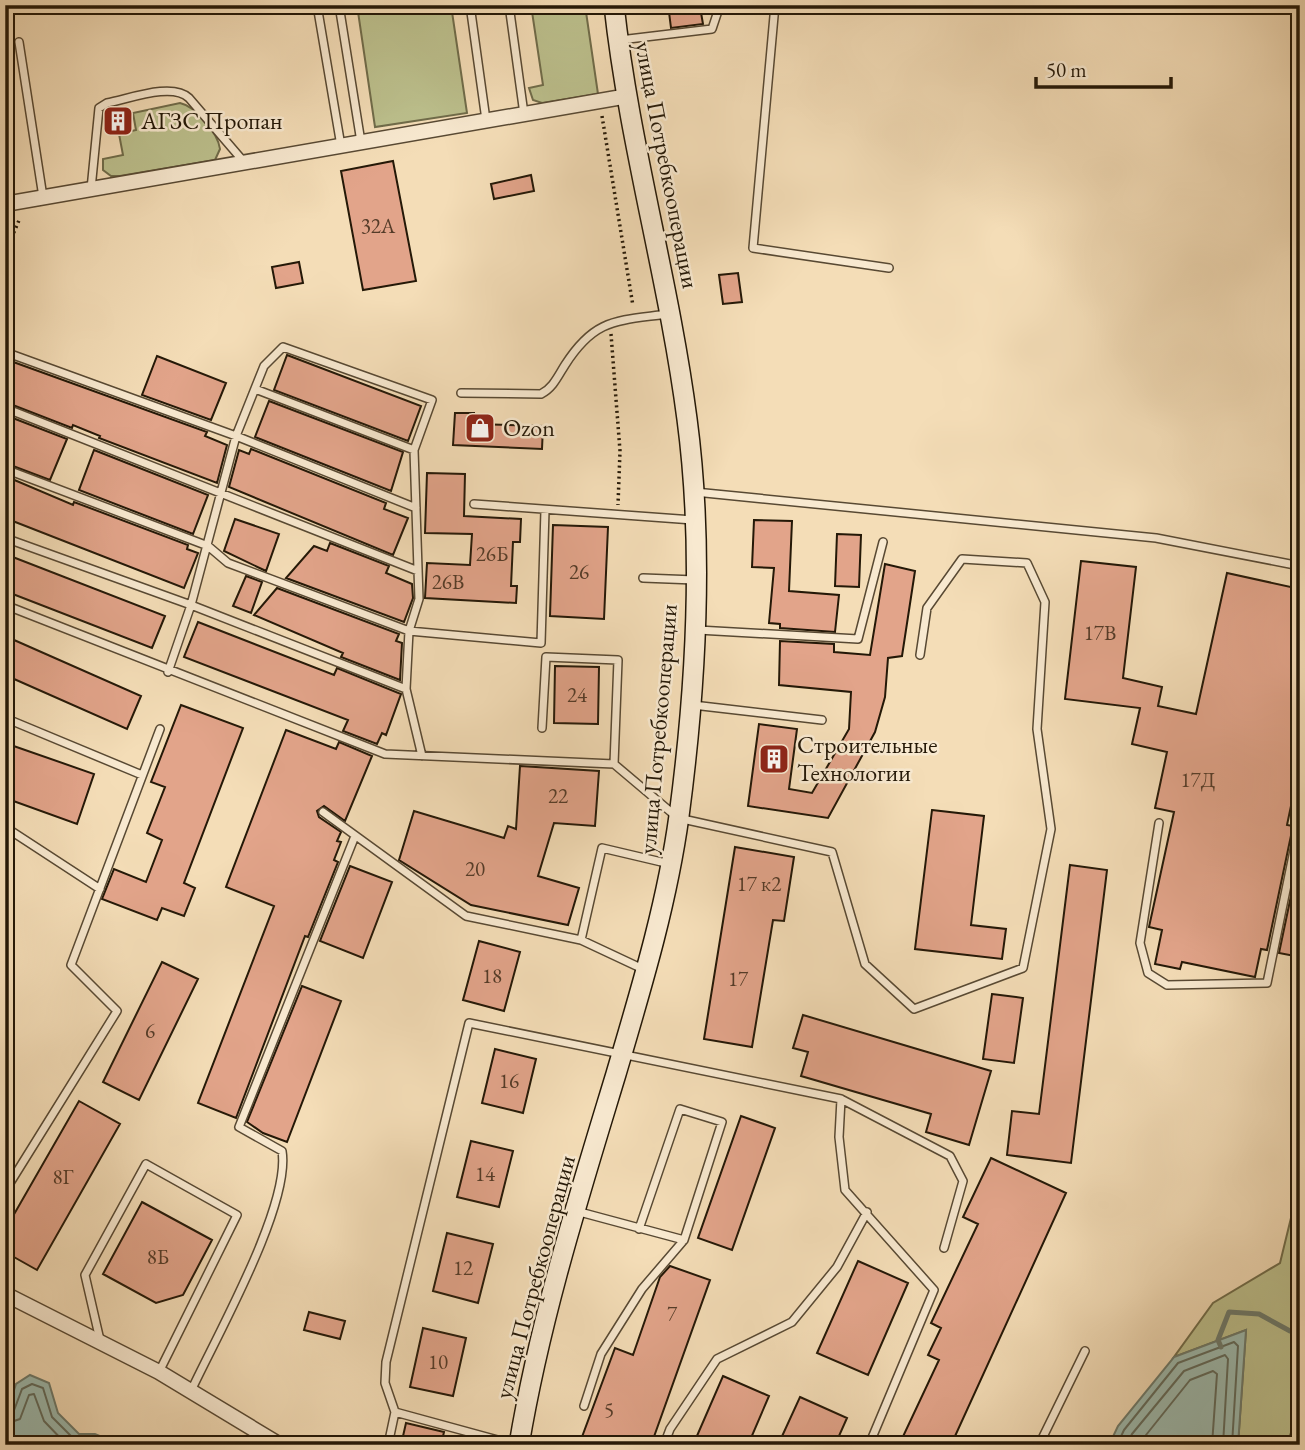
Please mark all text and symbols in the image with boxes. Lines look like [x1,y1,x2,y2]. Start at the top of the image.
street label: улица Потребкооперации [628,39,707,291]
scale bar [1036,46,1170,90]
text: 50 m [1046,56,1087,83]
building icon: АГЗС Пропан [101,104,135,138]
place label: АГЗС Пропан [140,105,282,136]
house number: 32А [361,212,396,239]
shop icon: Ozon [463,411,497,445]
place label: Ozon [503,412,555,443]
house number: 26Б [476,540,508,567]
house number: 26 [569,558,589,585]
house number: 26В [432,568,464,595]
street label: улица Потребкооперации [631,602,684,855]
house number: 17В [1084,619,1116,646]
house number: 24 [567,681,588,708]
place label: Строительные Технологии [797,729,938,788]
building icon: Строительные Технологии [757,742,791,776]
house number: 17Д [1181,766,1215,793]
house number: 22 [548,782,568,809]
house number: 20 [465,855,485,882]
house number: 17 к2 [737,870,781,897]
house number: 18 [482,962,502,989]
house number: 17 [728,965,749,992]
house number: 6 [145,1017,155,1044]
house number: 16 [499,1067,519,1094]
street label: улица Потребкооперации [487,1151,582,1402]
house number: 14 [475,1160,496,1187]
house number: 8Г [53,1163,74,1190]
house number: 8Б [147,1243,169,1270]
house number: 12 [453,1254,473,1281]
house number: 7 [667,1300,678,1327]
house number: 10 [428,1348,448,1375]
house number: 5 [604,1396,614,1423]

